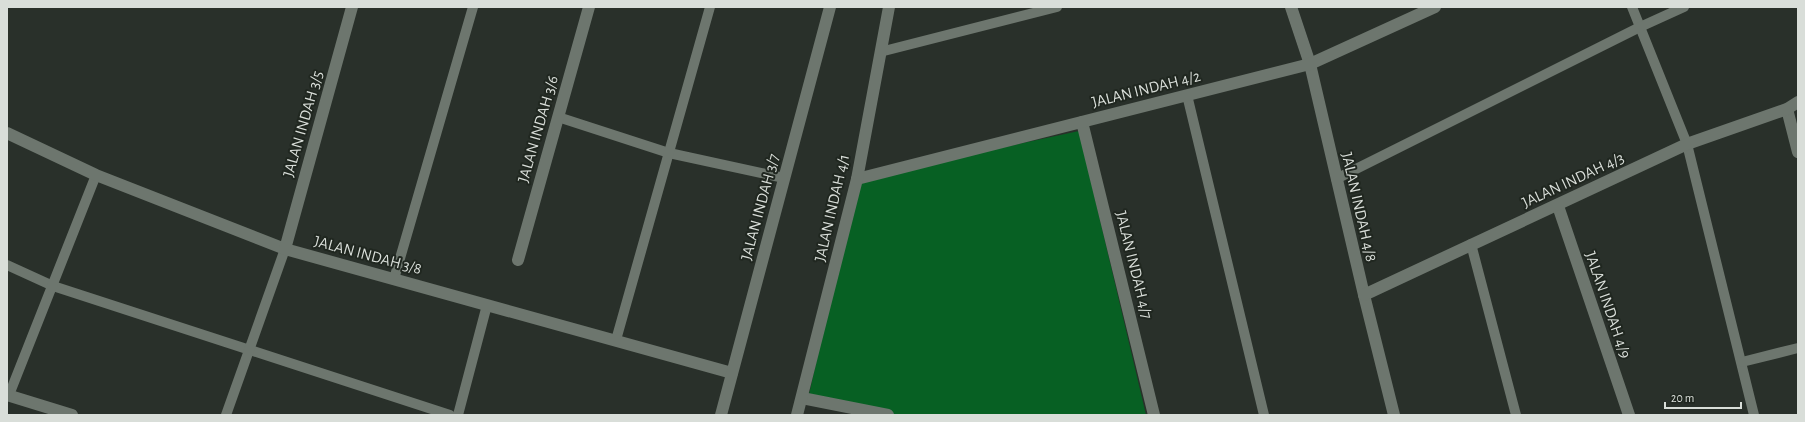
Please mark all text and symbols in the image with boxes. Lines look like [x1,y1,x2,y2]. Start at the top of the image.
street label: JALAN INDAH 4/2 [1090,68,1202,110]
street label: JALAN INDAH 3/5 [280,69,326,179]
street label: JALAN INDAH 3/6 [515,74,561,184]
street label: JALAN INDAH 4/3 [1519,149,1627,211]
street label: JALAN INDAH 4/8 [1339,151,1379,263]
street label: JALAN INDAH 3/7 [738,152,782,262]
street label: JALAN INDAH 4/1 [812,153,852,263]
street label: JALAN INDAH 4/7 [1113,209,1155,321]
street label: JALAN INDAH 3/8 [313,233,423,277]
street label: JALAN INDAH 4/9 [1582,250,1634,360]
scale bar [1665,384,1741,410]
text: 20 m [1671,392,1694,404]

